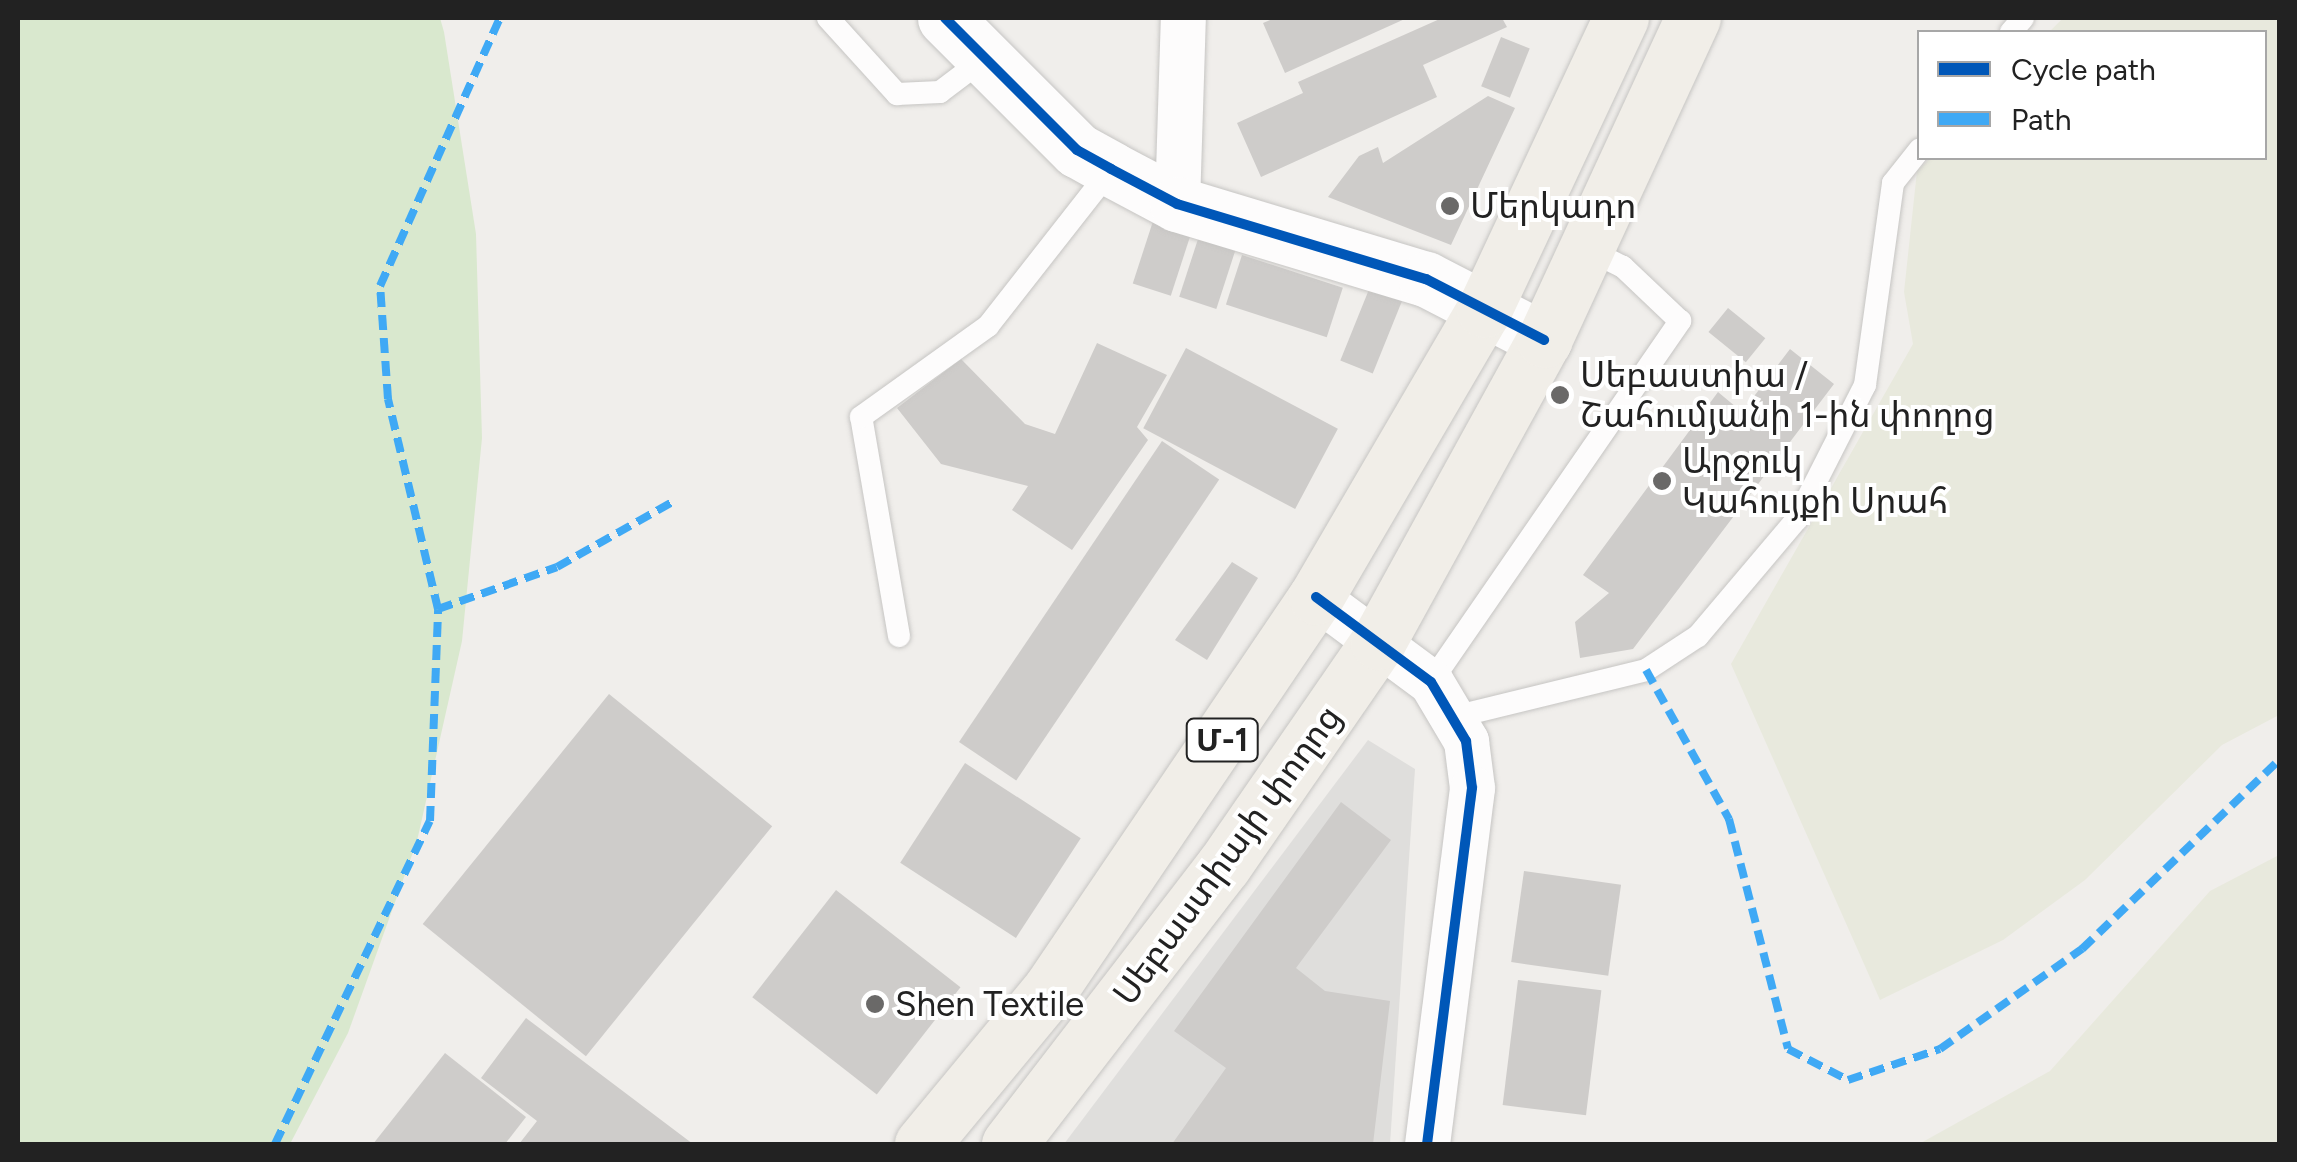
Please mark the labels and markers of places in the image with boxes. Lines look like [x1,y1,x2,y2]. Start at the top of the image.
place label: Մերկադո [1470,185,1636,227]
marker: Մերկադո [1439,195,1461,217]
place label: Սեբաստիա / Շահումյանի 1-ին փողոց [1580,354,1994,436]
marker: Սեբաստիա / Շահումյանի 1-ին փողոց [1549,384,1571,406]
place label: Արջուկ Կահույքի Սրահ [1682,440,1948,522]
marker: Արջուկ Կահույքի Սրահ [1651,470,1673,492]
place label: Shen Textile [895,983,1084,1025]
marker: Shen Textile [864,993,886,1015]

